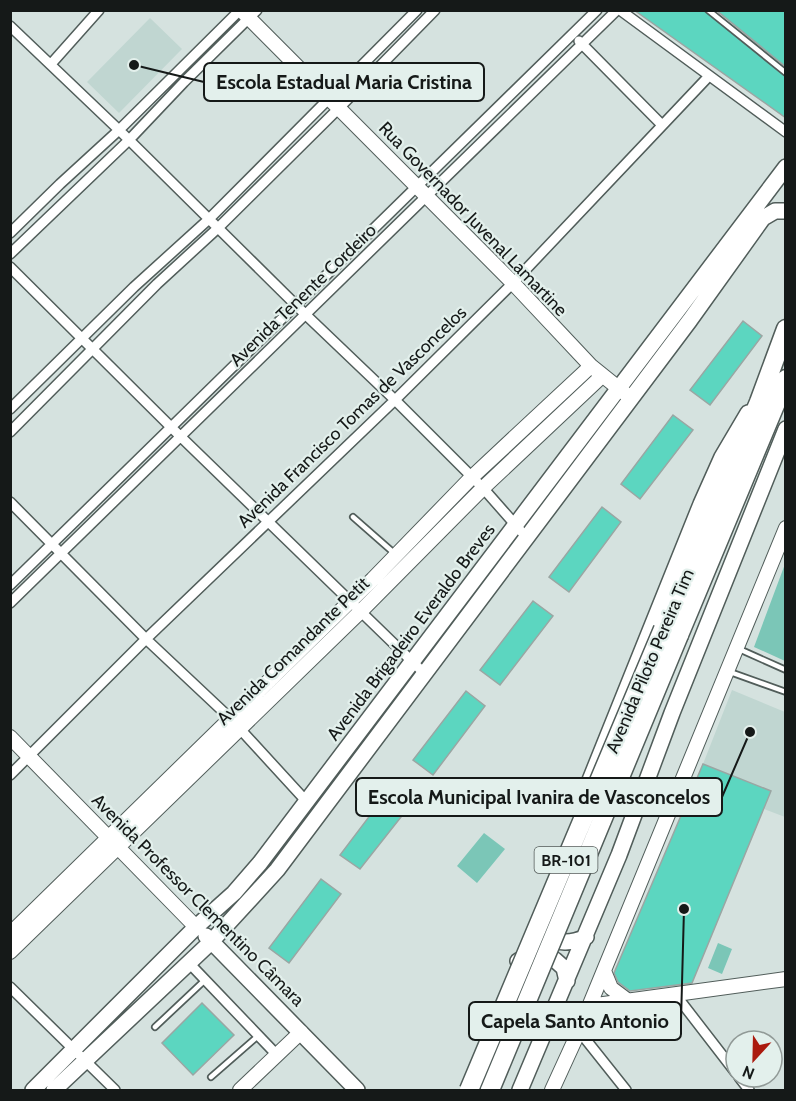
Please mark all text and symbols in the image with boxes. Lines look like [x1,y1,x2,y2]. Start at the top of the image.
callout: Escola Estadual Maria Cristina [204,63,484,101]
text: Escola Estadual Maria Cristina [216,70,472,94]
street label: Rua Governador Juvenal Lamartine [374,117,572,321]
street label: Avenida Tenente Cordeiro [225,219,381,371]
street label: Avenida Francisco Tomas de Vasconcelos [233,302,471,532]
street label: Avenida Brigadeiro Everaldo Breves [322,519,500,745]
street label: Avenida Piloto Pereira Tim [601,566,699,756]
street label: Avenida Comandante Petit [212,573,374,729]
callout: Escola Municipal Ivanira de Vasconcelos [356,778,722,816]
text: Escola Municipal Ivanira de Vasconcelos [368,785,710,809]
street label: Avenida Professor Clementino Câmara [87,789,309,1011]
road number: BR-101 [534,847,598,873]
callout: Capela Santo Antonio [469,1002,681,1040]
text: Capela Santo Antonio [481,1009,669,1033]
north arrow [724,1029,784,1089]
text: N [740,1062,757,1083]

